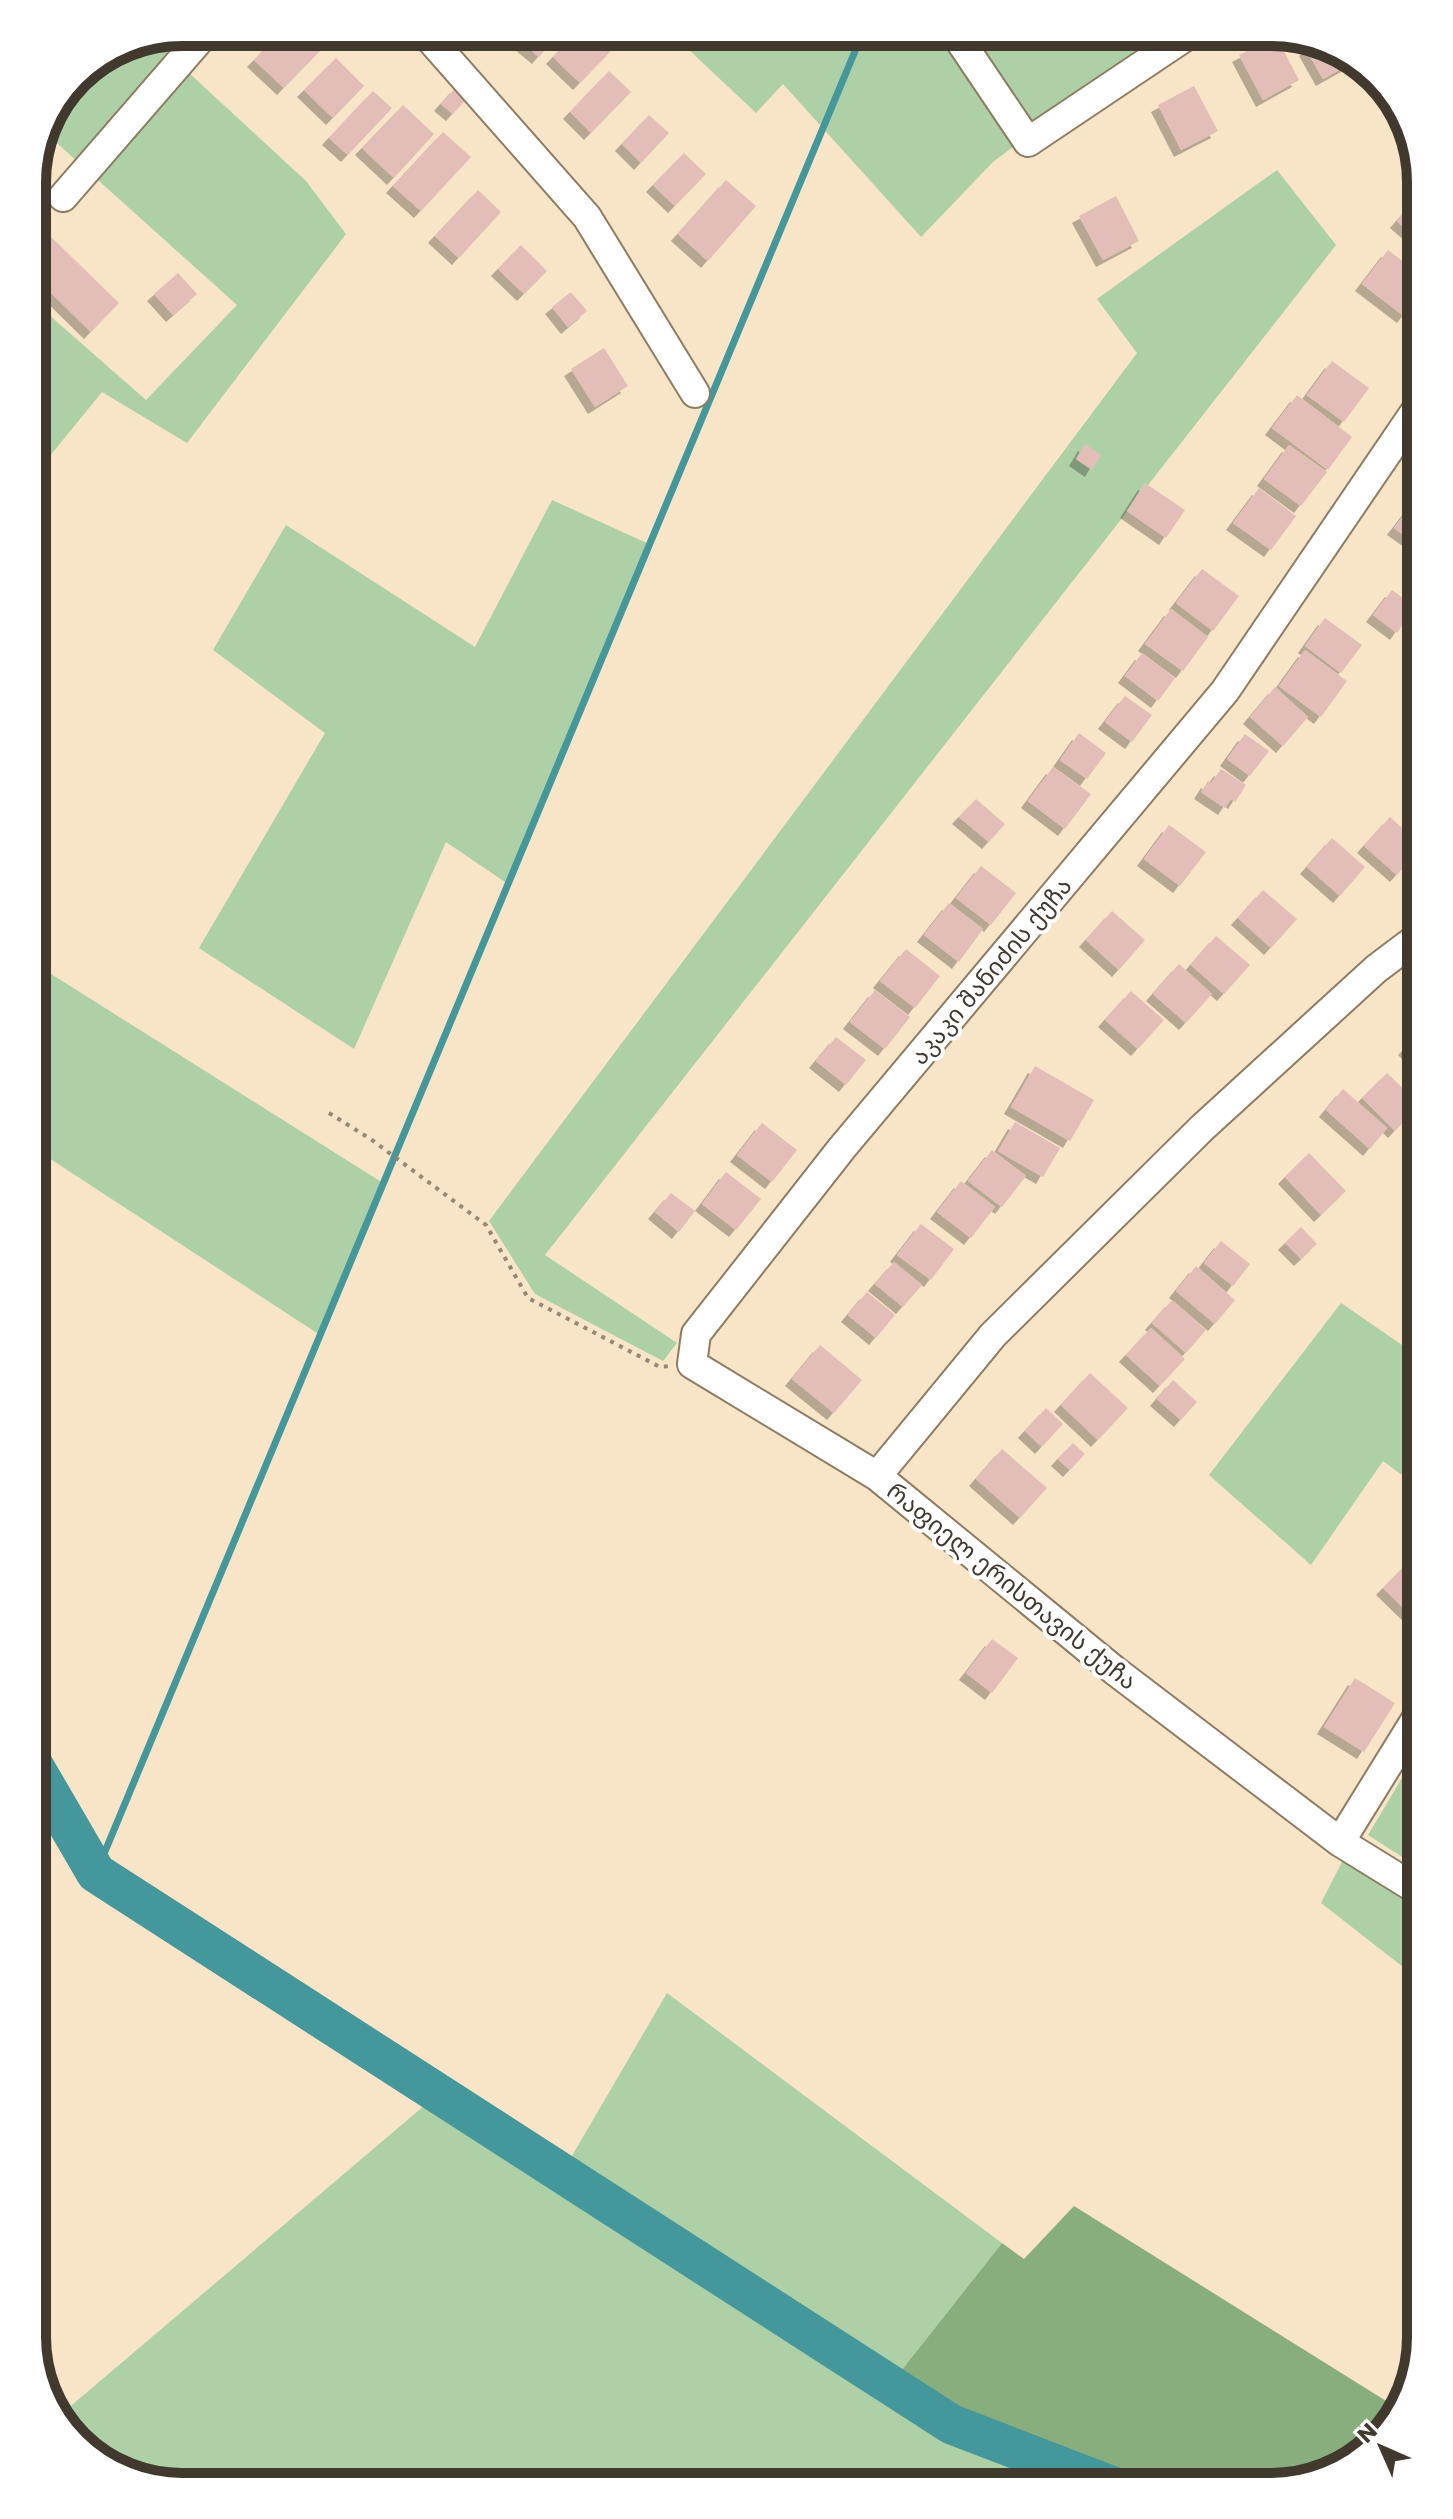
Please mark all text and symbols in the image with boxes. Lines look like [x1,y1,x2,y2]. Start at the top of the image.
street label: აკაკი შანიძის ქუჩა [903,870,1079,1072]
street label: რაფიელ ერისთავის ქუჩა [880,1475,1144,1697]
north arrow [1341,2407,1421,2487]
text: N [1350,2416,1384,2450]

